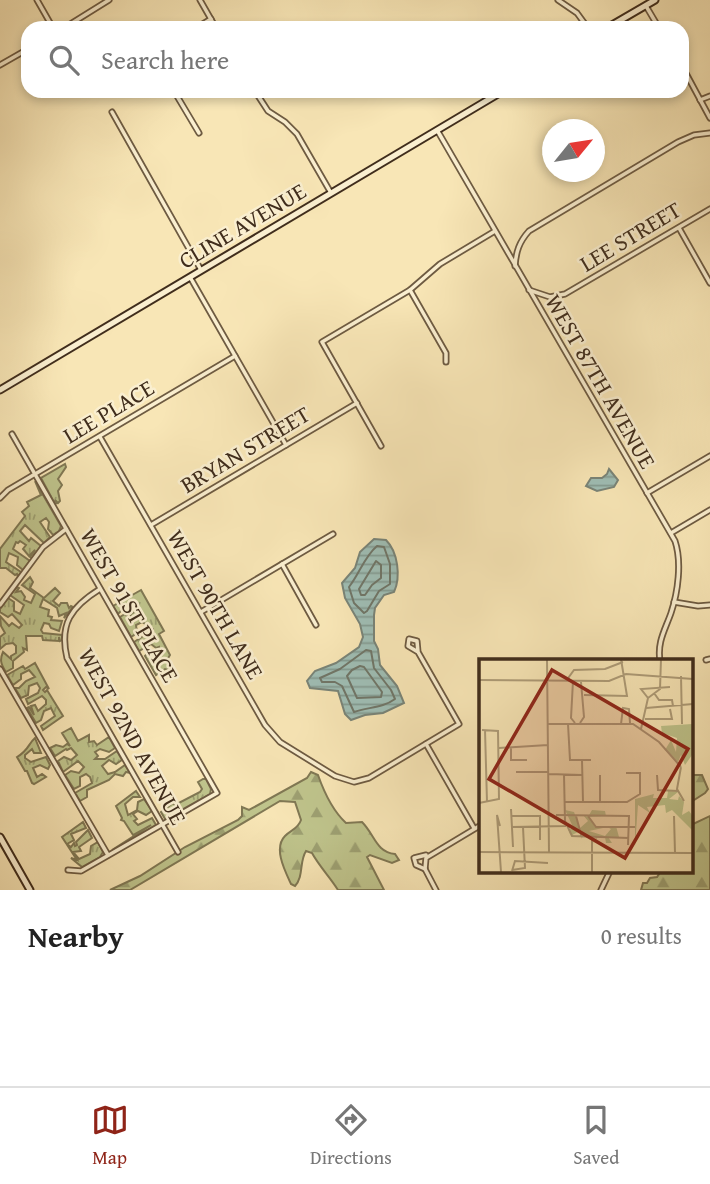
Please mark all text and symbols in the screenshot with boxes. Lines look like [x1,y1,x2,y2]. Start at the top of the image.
search box [21,21,689,98]
text: Search here [101,40,229,79]
icon: search [45,41,83,79]
north arrow [542,119,605,182]
street label: CLINE AVENUE [172,174,312,276]
street label: LEE STREET [573,193,687,279]
street label: WEST 87TH AVENUE [538,288,664,474]
street label: LEE PLACE [56,371,160,451]
street label: BRYAN STREET [174,397,316,501]
street label: WEST 91ST PLACE [72,522,188,688]
street label: WEST 90TH LANE [160,523,272,685]
street label: WEST 92ND AVENUE [71,642,195,830]
inset map [479,659,692,872]
text: Nearby [28,914,124,958]
text: 0 results [601,919,682,952]
tab: Map [91,1101,129,1171]
tab: Directions [310,1101,392,1171]
tab: Saved [573,1101,619,1171]

